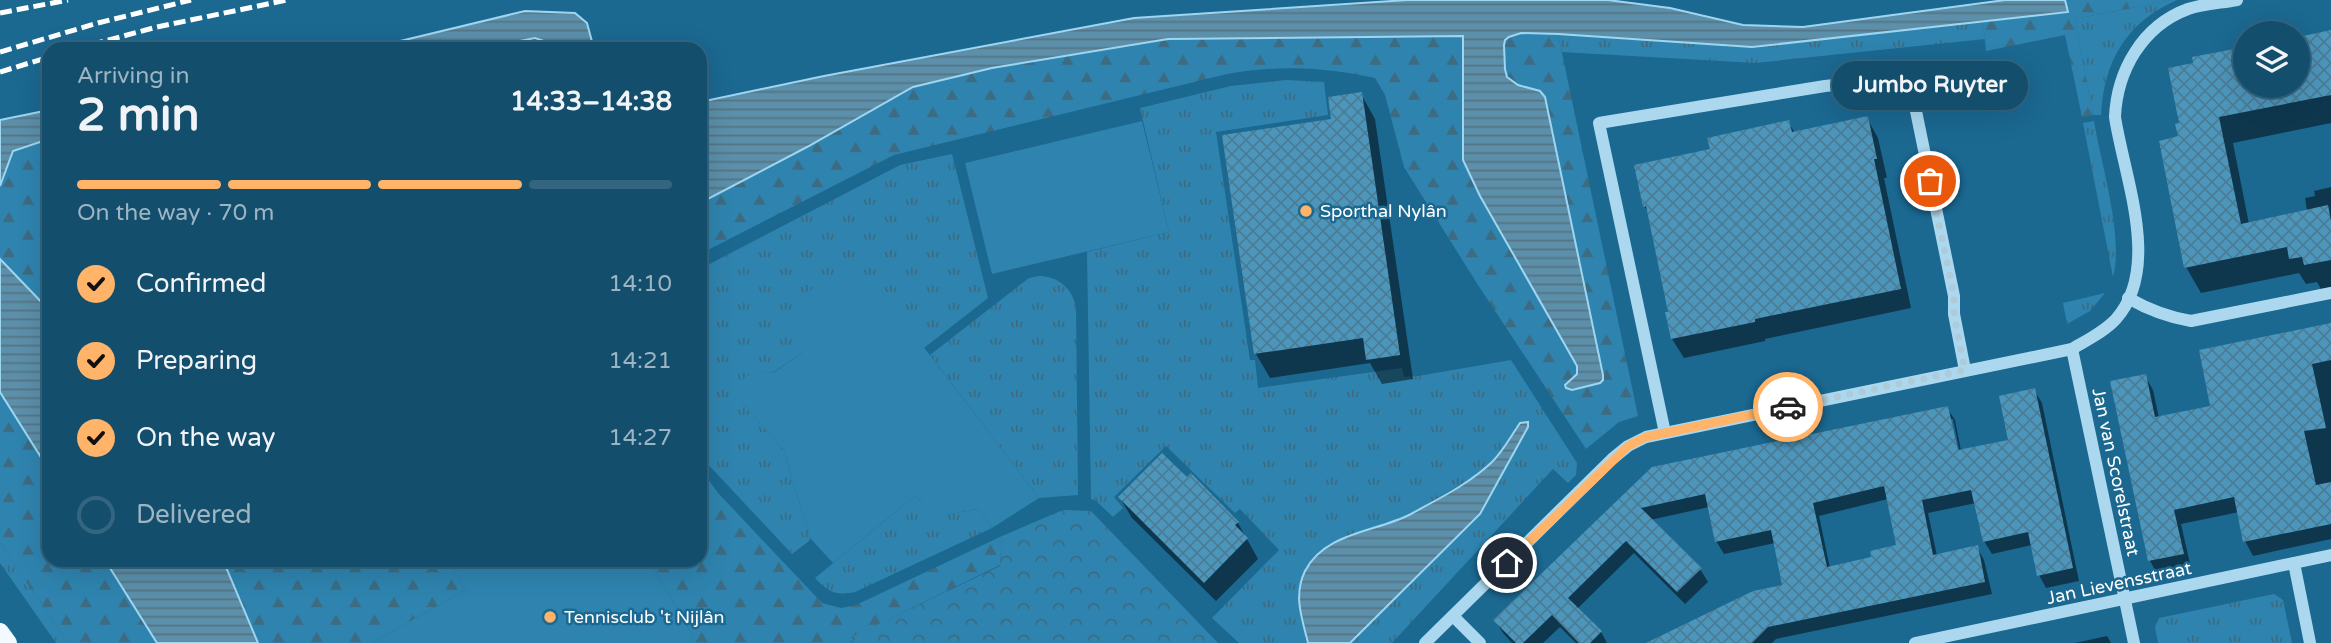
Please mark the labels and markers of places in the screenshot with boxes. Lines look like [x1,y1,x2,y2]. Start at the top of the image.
callout: Jumbo Ruyter [1832,62,2028,111]
pin [1900,151,1960,211]
place label: Sporthal Nylân [1320,200,1447,222]
marker: Sporthal Nylân [1298,203,1314,219]
pin [1477,533,1537,593]
place label: Tennisclub 't Nijlân [564,606,725,628]
marker: Tennisclub 't Nijlân [542,609,558,625]

